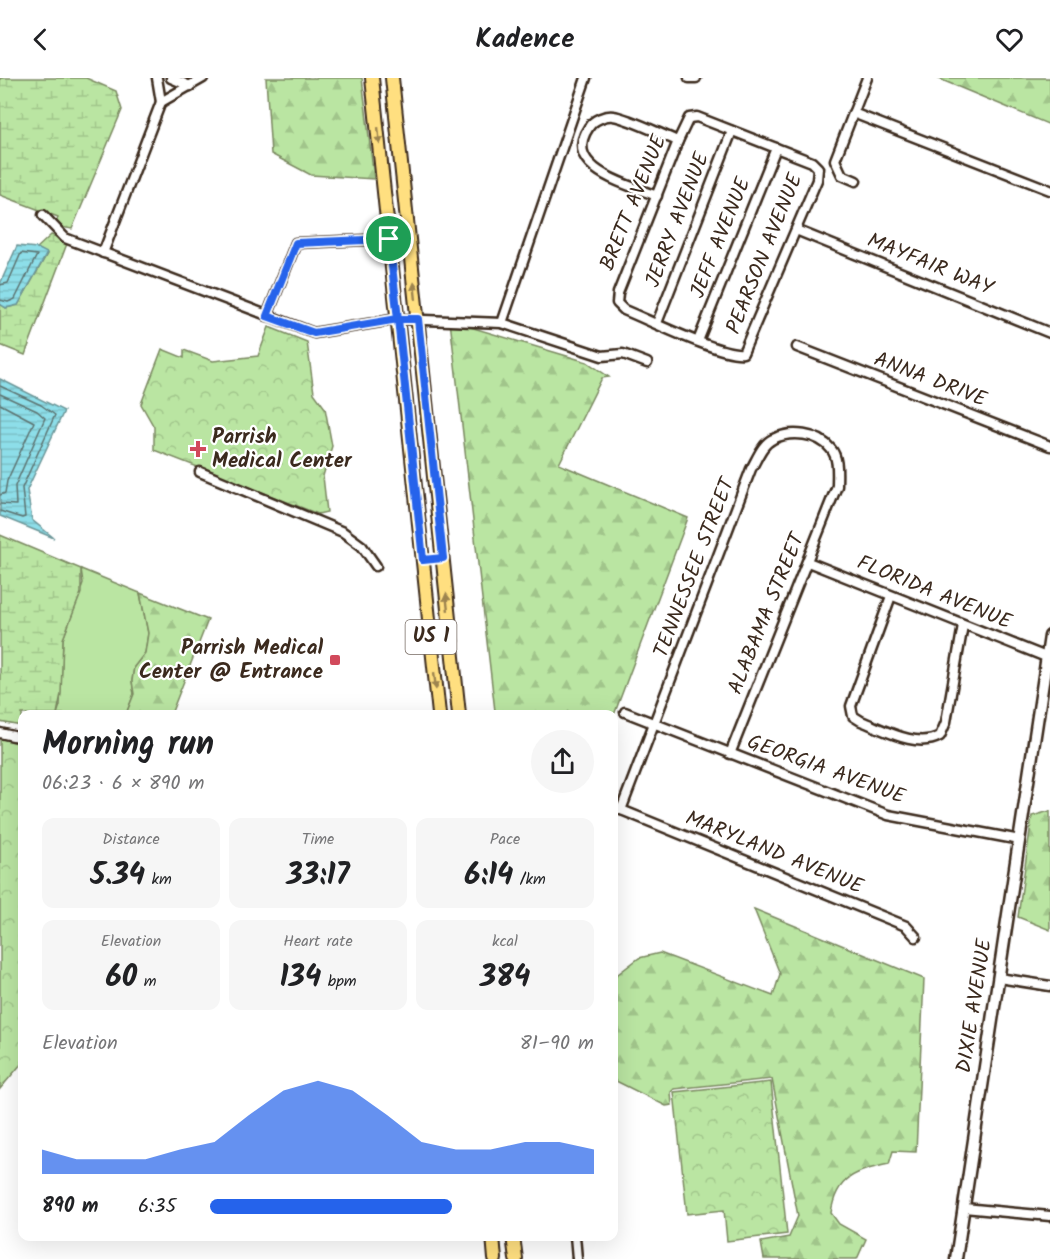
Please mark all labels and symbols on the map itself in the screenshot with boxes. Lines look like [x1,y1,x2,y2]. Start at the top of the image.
one-way arrow [374,127,383,146]
street label: BRETT AVENUE [592,129,677,276]
street label: JERRY AVENUE [637,147,719,292]
street label: PEARSON AVENUE [718,168,813,339]
street label: JEFF AVENUE [682,172,760,303]
pin [363,213,414,264]
street label: MAYFAIR WAY [862,225,999,306]
one-way arrow [410,281,420,300]
street label: ANNA DRIVE [869,343,992,417]
place label: Parrish Medical Center [212,421,353,478]
marker: Parrish Medical Center [189,440,207,458]
street label: TENNESSEE STREET [646,472,745,663]
street label: ALABAMA STREET [720,527,815,700]
street label: FLORIDA AVENUE [852,547,1017,639]
one-way arrow [442,592,452,611]
road number: US 1 [406,620,456,654]
place label: Parrish Medical Center @ Entrance [139,632,323,689]
marker: Parrish Medical Center @ Entrance [328,653,342,667]
one-way arrow [430,671,440,690]
street label: GEORGIA AVENUE [742,726,910,814]
street label: MARYLAND AVENUE [680,802,869,904]
street label: DIXIE AVENUE [948,936,1002,1076]

